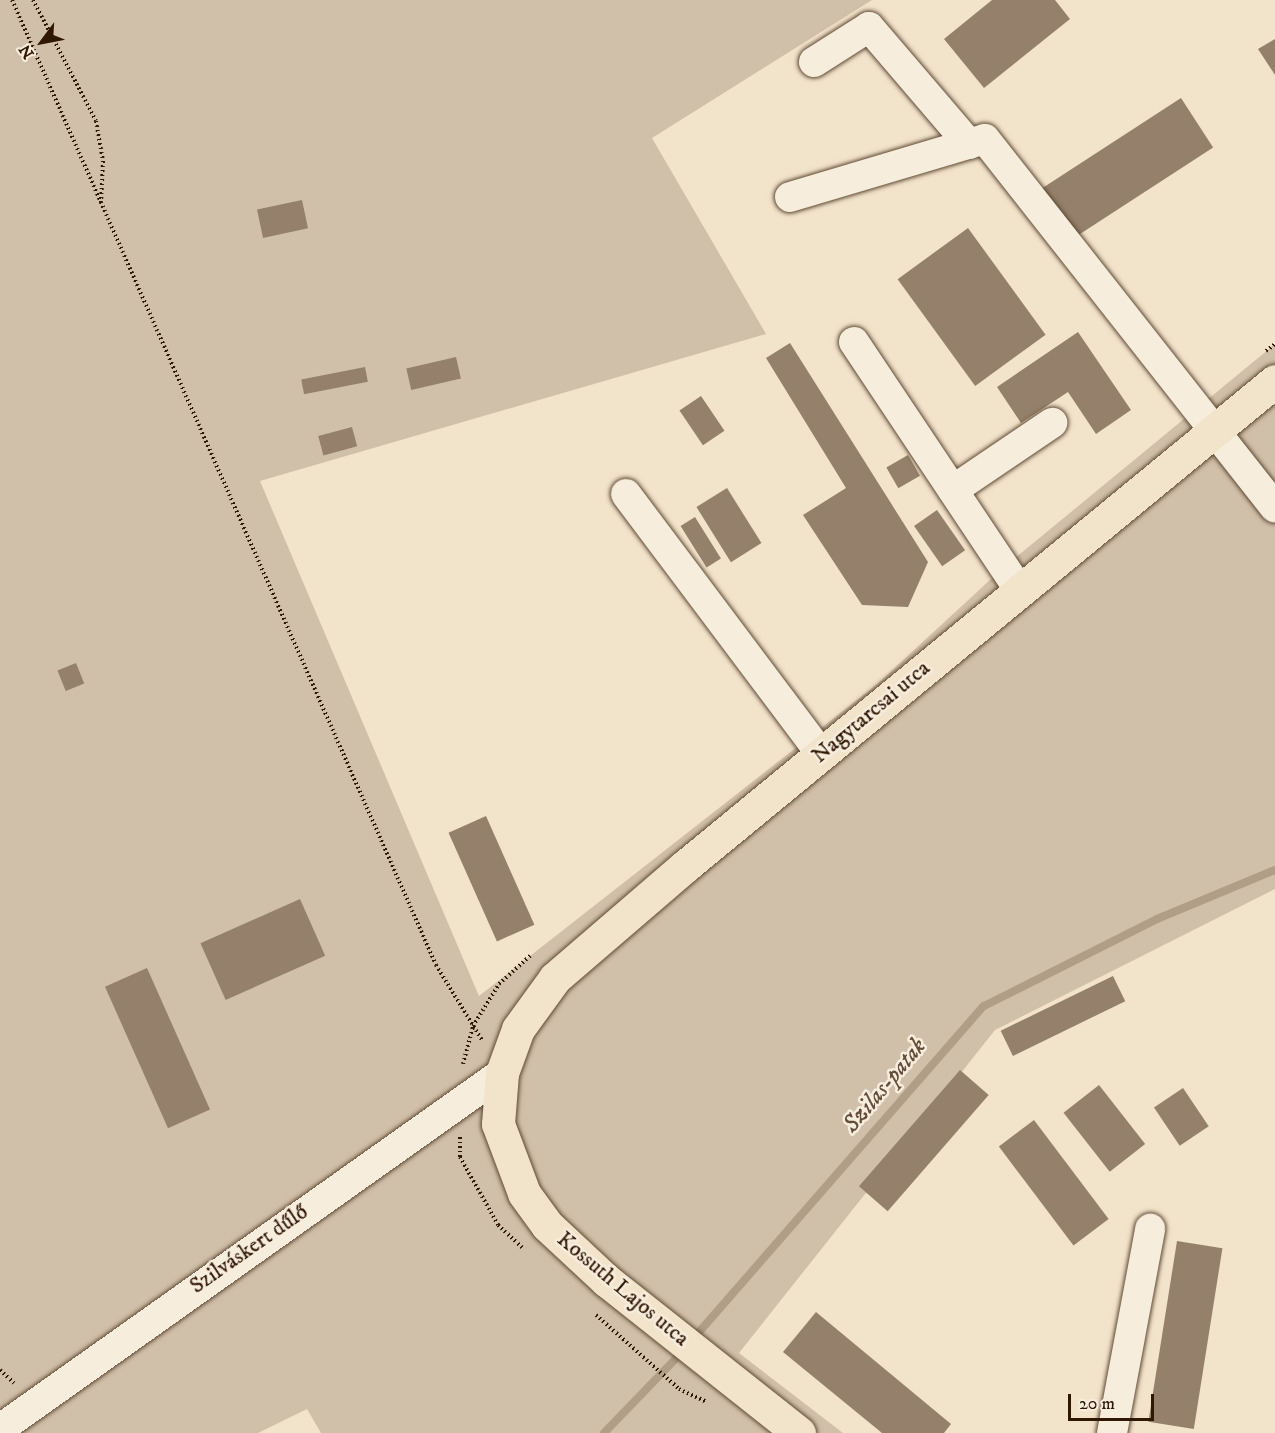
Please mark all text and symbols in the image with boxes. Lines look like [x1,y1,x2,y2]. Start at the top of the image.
north arrow [12,12,72,72]
text: N [15,41,39,62]
street label: Nagytarcsai utca [807,655,935,769]
water label: Szilas-patak [837,1033,933,1139]
street label: Szilváskert dűlő [185,1199,313,1299]
street label: Kossuth Lajos utca [552,1226,694,1352]
scale bar [1071,1382,1156,1420]
text: 20 m [1079,1393,1115,1415]

